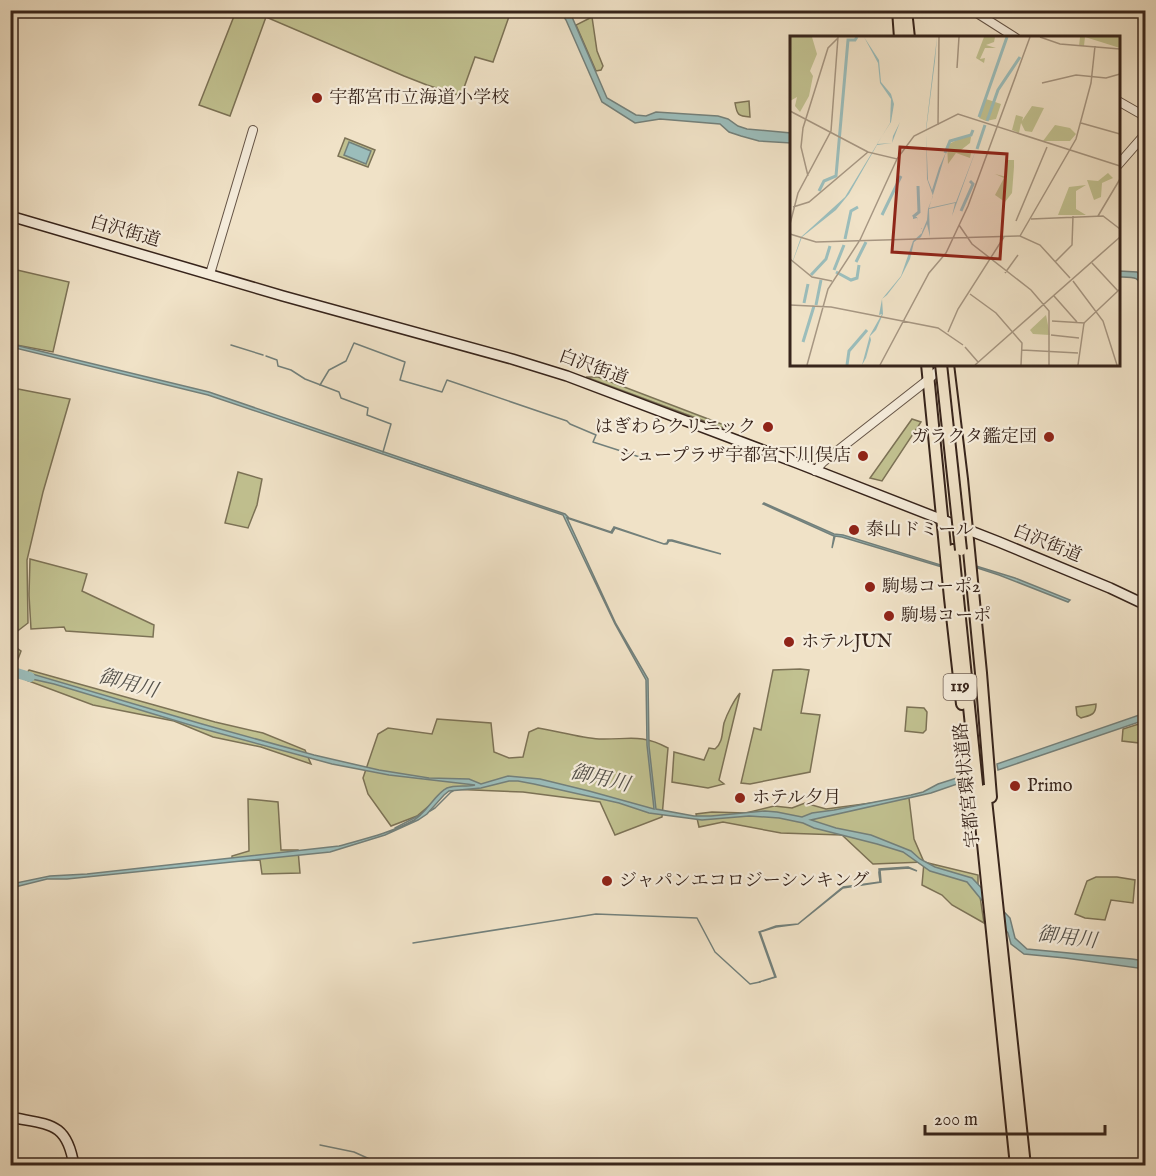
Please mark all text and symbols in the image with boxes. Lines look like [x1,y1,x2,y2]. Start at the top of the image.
inset map [790,36,1120,366]
place label: 宇都宮市立海道小学校 [329,87,509,110]
marker: 宇都宮市立海道小学校 [310,91,324,105]
street label: 白沢街道 [87,211,163,253]
street label: 白沢街道 [555,345,631,391]
place label: はぎわらクリニック [595,416,756,439]
marker: はぎわらクリニック [761,420,775,434]
place label: ガラクタ鑑定団 [911,426,1037,449]
marker: ガラクタ鑑定団 [1042,430,1056,444]
place label: シュープラザ宇都宮下川俣店 [618,445,851,468]
marker: シュープラザ宇都宮下川俣店 [856,449,870,463]
place label: 泰山ドミール [866,519,974,542]
street label: 白沢街道 [1009,520,1085,568]
marker: 泰山ドミール [847,523,861,537]
place label: 駒場コーポ2 [882,576,980,599]
marker: 駒場コーポ2 [863,580,877,594]
place label: 駒場コーポ [901,605,991,628]
marker: 駒場コーポ [882,609,896,623]
place label: ホテルJUN [801,631,893,654]
marker: ホテルJUN [782,635,796,649]
water label: 御用川 [96,664,162,704]
road number: 119 [944,674,976,700]
street label: 宇都宮環状道路 [950,721,986,849]
water label: 御用川 [568,760,634,798]
place label: Primo [1027,775,1073,798]
marker: Primo [1008,779,1022,793]
place label: ホテル夕月 [752,787,841,810]
marker: ホテル夕月 [733,791,747,805]
place label: ジャパンエコロジーシンキング [619,870,869,893]
marker: ジャパンエコロジーシンキング [600,874,614,888]
water label: 御用川 [1036,922,1100,954]
scale bar [925,1098,1105,1136]
text: 200 m [934,1109,978,1132]

